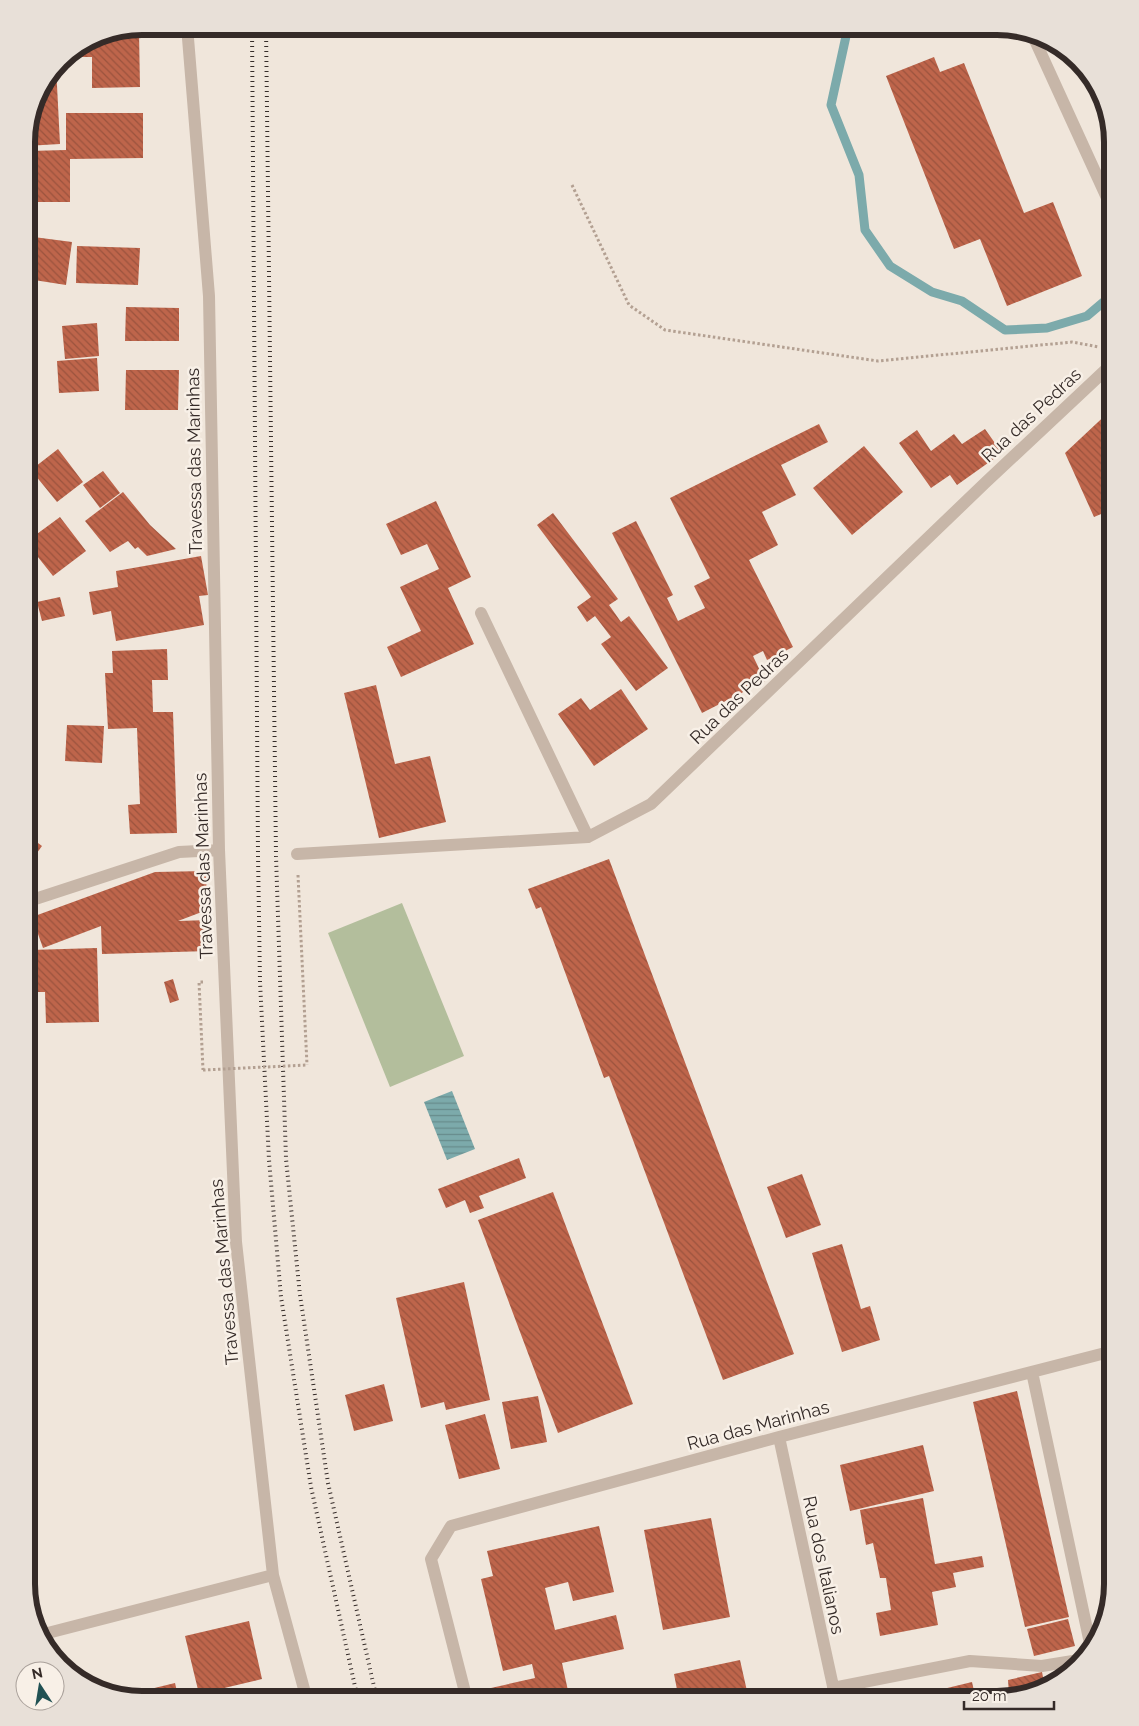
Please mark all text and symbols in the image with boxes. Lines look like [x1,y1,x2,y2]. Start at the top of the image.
street label: Rua das Pedras [977,363,1085,467]
street label: Travessa das Marinhas [182,367,206,554]
street label: Rua das Pedras [685,644,793,748]
street label: Travessa das Marinhas [189,772,217,959]
street label: Travessa das Marinhas [205,1178,243,1366]
street label: Rua das Marinhas [685,1396,832,1454]
street label: Rua dos Italianos [799,1494,849,1636]
north arrow [15,1661,65,1711]
text: N [30,1664,44,1682]
scale bar [964,1678,1054,1710]
text: 20 m [972,1687,1007,1705]

